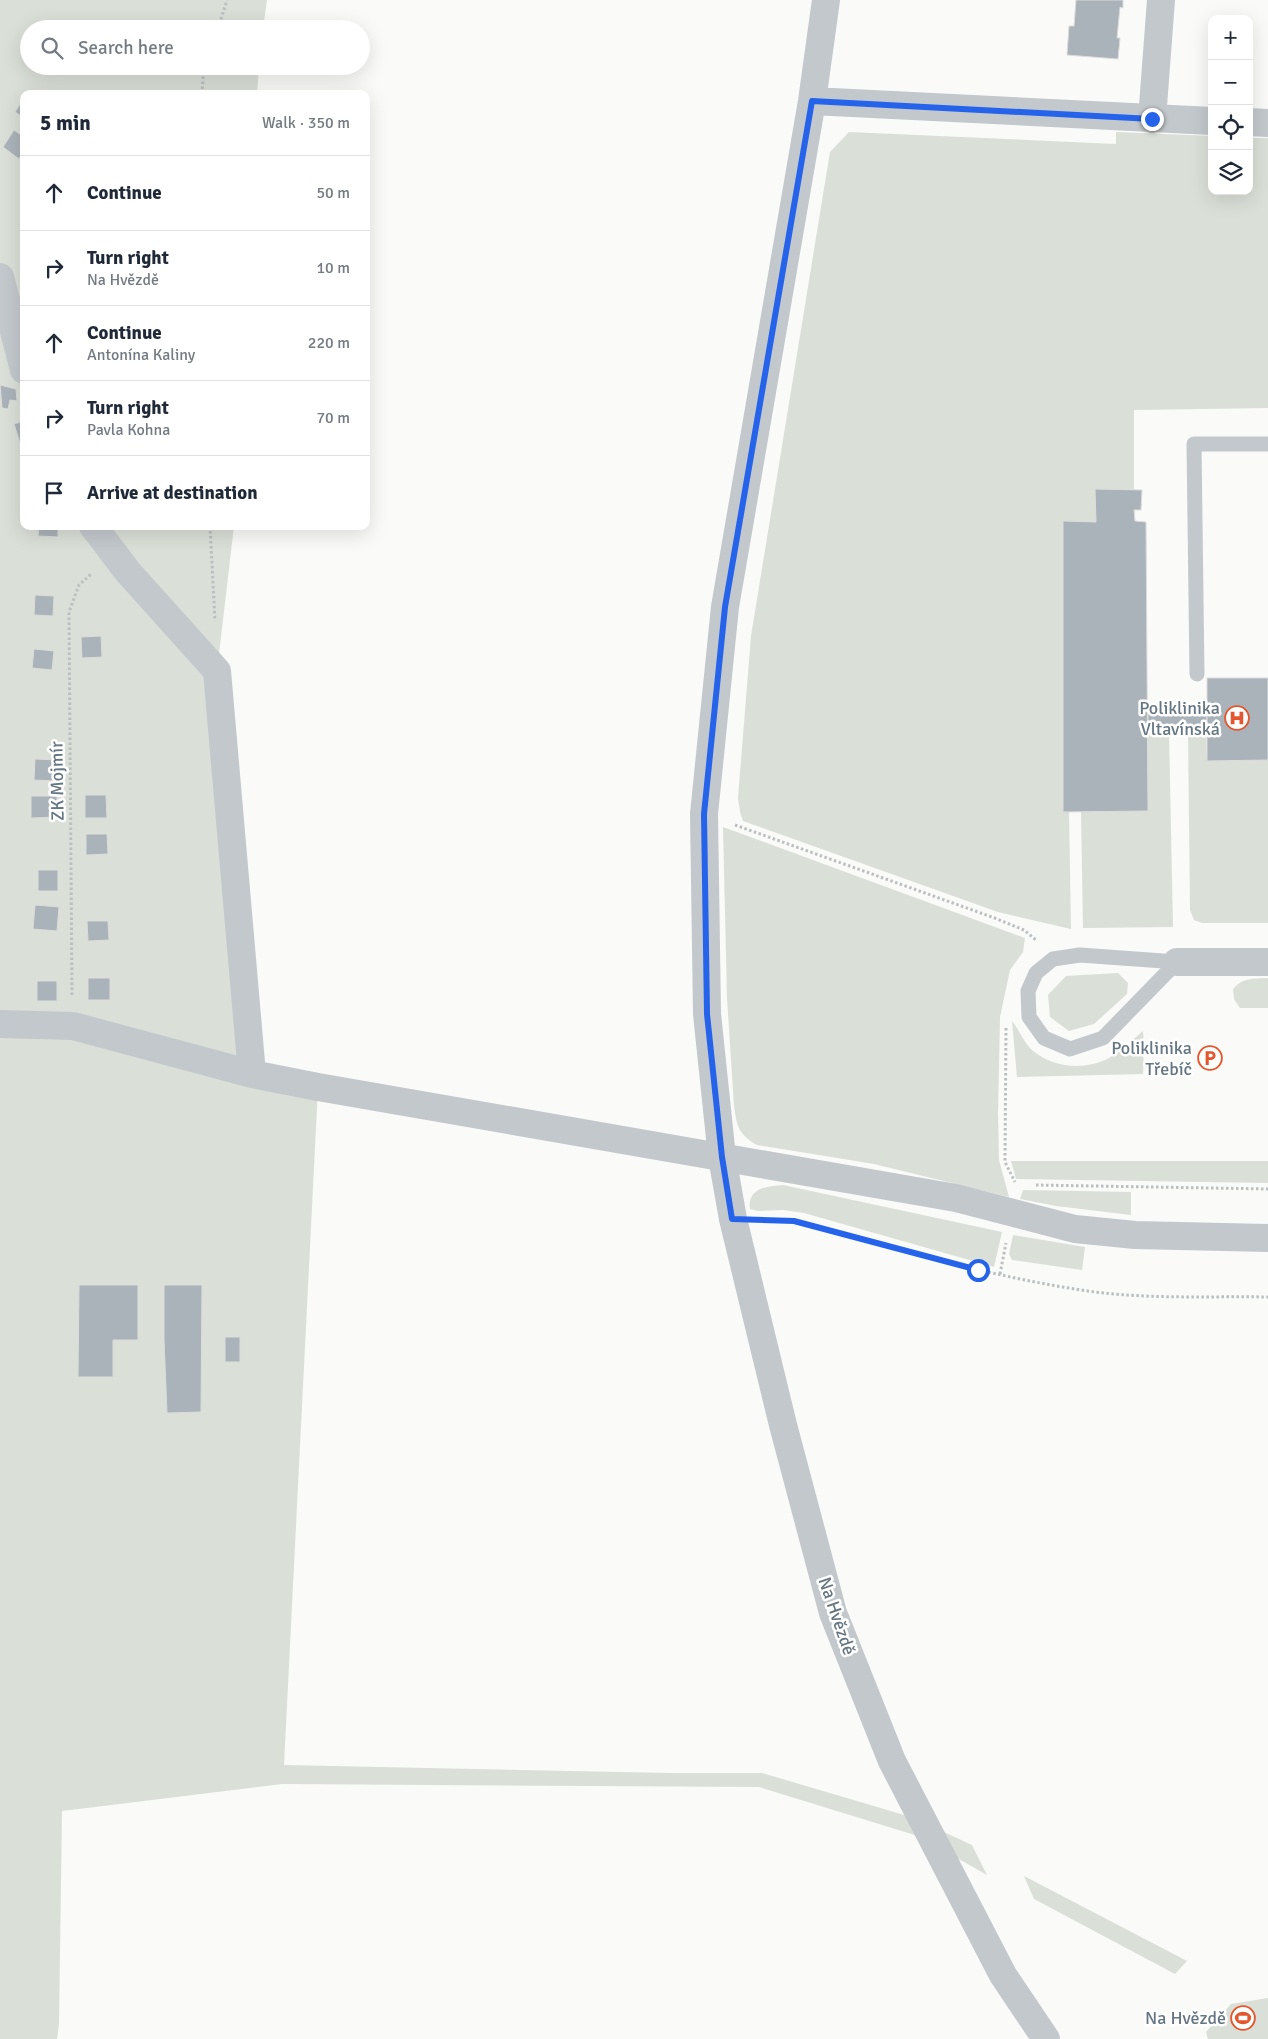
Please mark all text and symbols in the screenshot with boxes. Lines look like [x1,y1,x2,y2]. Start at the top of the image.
map controls [1208,15,1253,195]
button: + [1208,15,1253,60]
search box [20,20,370,75]
icon: search [38,34,66,62]
text: Search here [78,36,174,60]
button: − [1208,60,1253,105]
button: locate [1208,105,1253,150]
route end [1141,108,1164,131]
text: 5 min [40,110,91,136]
text: Walk · 350 m [262,113,350,133]
button: layers [1208,150,1253,195]
icon: ahead [40,179,68,207]
text: Continue [87,181,162,205]
text: 50 m [316,183,350,203]
text: Turn right [87,246,169,270]
icon: right [40,254,68,282]
text: 10 m [316,258,350,278]
text: Na Hvězdě [87,270,159,290]
text: Continue [87,321,162,345]
icon: ahead [40,329,68,357]
text: 220 m [308,333,350,353]
text: Antonína Kaliny [87,345,195,365]
text: Turn right [87,396,169,420]
icon: right [40,404,68,432]
text: 70 m [316,408,350,428]
text: Pavla Kohna [87,420,170,440]
icon: arrive [40,479,68,507]
text: Arrive at destination [87,481,258,505]
place label: Poliklinika Vltavínská [1139,697,1220,740]
hospital icon: Poliklinika Vltavínská [1224,705,1250,731]
street label: ZK Mojmír [45,741,69,821]
place label: Poliklinika Třebíč [1111,1037,1192,1080]
parking icon: Poliklinika Třebíč [1197,1045,1223,1071]
route start [967,1259,990,1282]
street label: Na Hvězdě [813,1574,861,1658]
sports icon: Na Hvězdě [1230,2005,1256,2031]
place label: Na Hvězdě [1145,2007,1226,2029]

